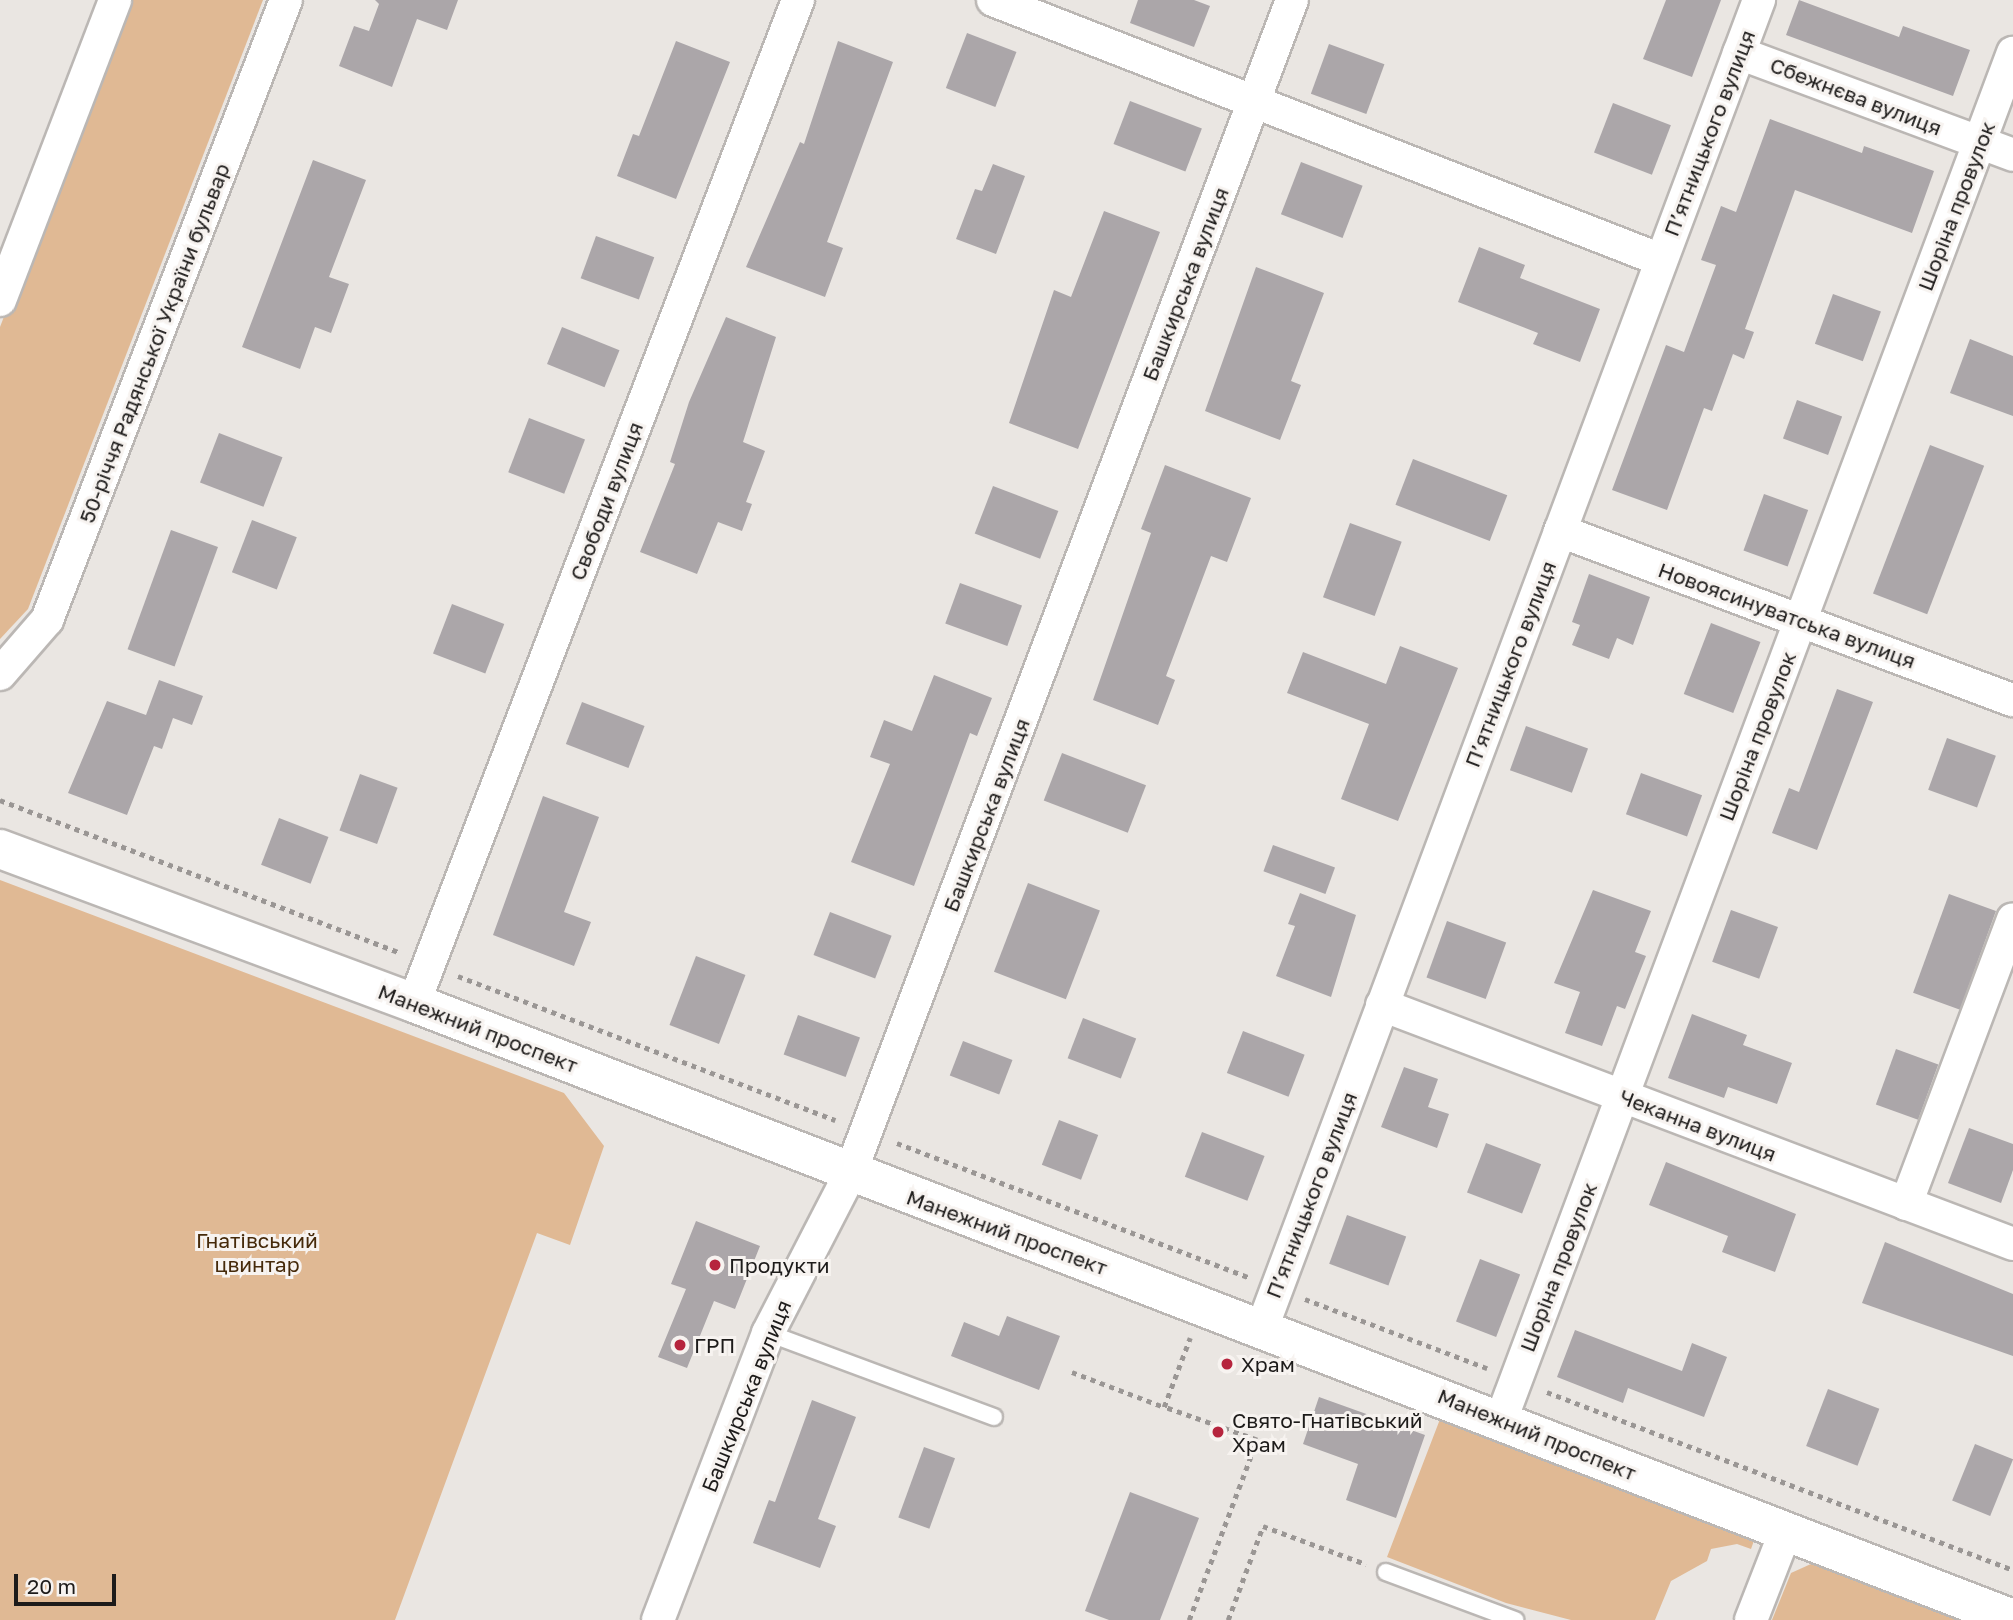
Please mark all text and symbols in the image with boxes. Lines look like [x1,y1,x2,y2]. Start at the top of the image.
street label: П’ятницького вулиця [1658,26,1760,240]
street label: Сбежнєва вулиця [1767,52,1945,140]
street label: Шоріна провулок [1912,118,2000,294]
street label: 50-річчя Радянської України бульвар [74,160,234,526]
street label: Башкирська вулиця [1136,184,1234,384]
street label: Свободи вулиця [564,418,648,584]
street label: П’ятницького вулиця [1459,557,1561,771]
street label: Новоясинуватська вулиця [1655,557,1919,673]
street label: Шоріна провулок [1713,648,1801,824]
street label: Башкирська вулиця [937,715,1035,915]
street label: Манежний проспект [375,978,581,1078]
street label: Чеканна вулиця [1616,1084,1780,1166]
street label: П’ятницького вулиця [1260,1088,1362,1302]
street label: Шоріна провулок [1514,1179,1602,1355]
street label: Манежний проспект [903,1184,1111,1280]
park label: Гнатівський цвинтар [196,1227,318,1277]
place label: Продукти [729,1252,829,1278]
marker: Продукти [707,1257,723,1273]
street label: Башкирська вулиця [696,1296,796,1496]
place label: ГРП [694,1332,735,1358]
marker: ГРП [672,1337,688,1353]
place label: Храм [1241,1351,1295,1377]
marker: Храм [1219,1356,1235,1372]
street label: Манежний проспект [1434,1383,1640,1485]
place label: Свято-Гнатівський Храм [1232,1407,1423,1457]
marker: Свято-Гнатівський Храм [1210,1424,1226,1440]
scale bar [18,1560,119,1604]
text: 20 m [27,1573,76,1599]

